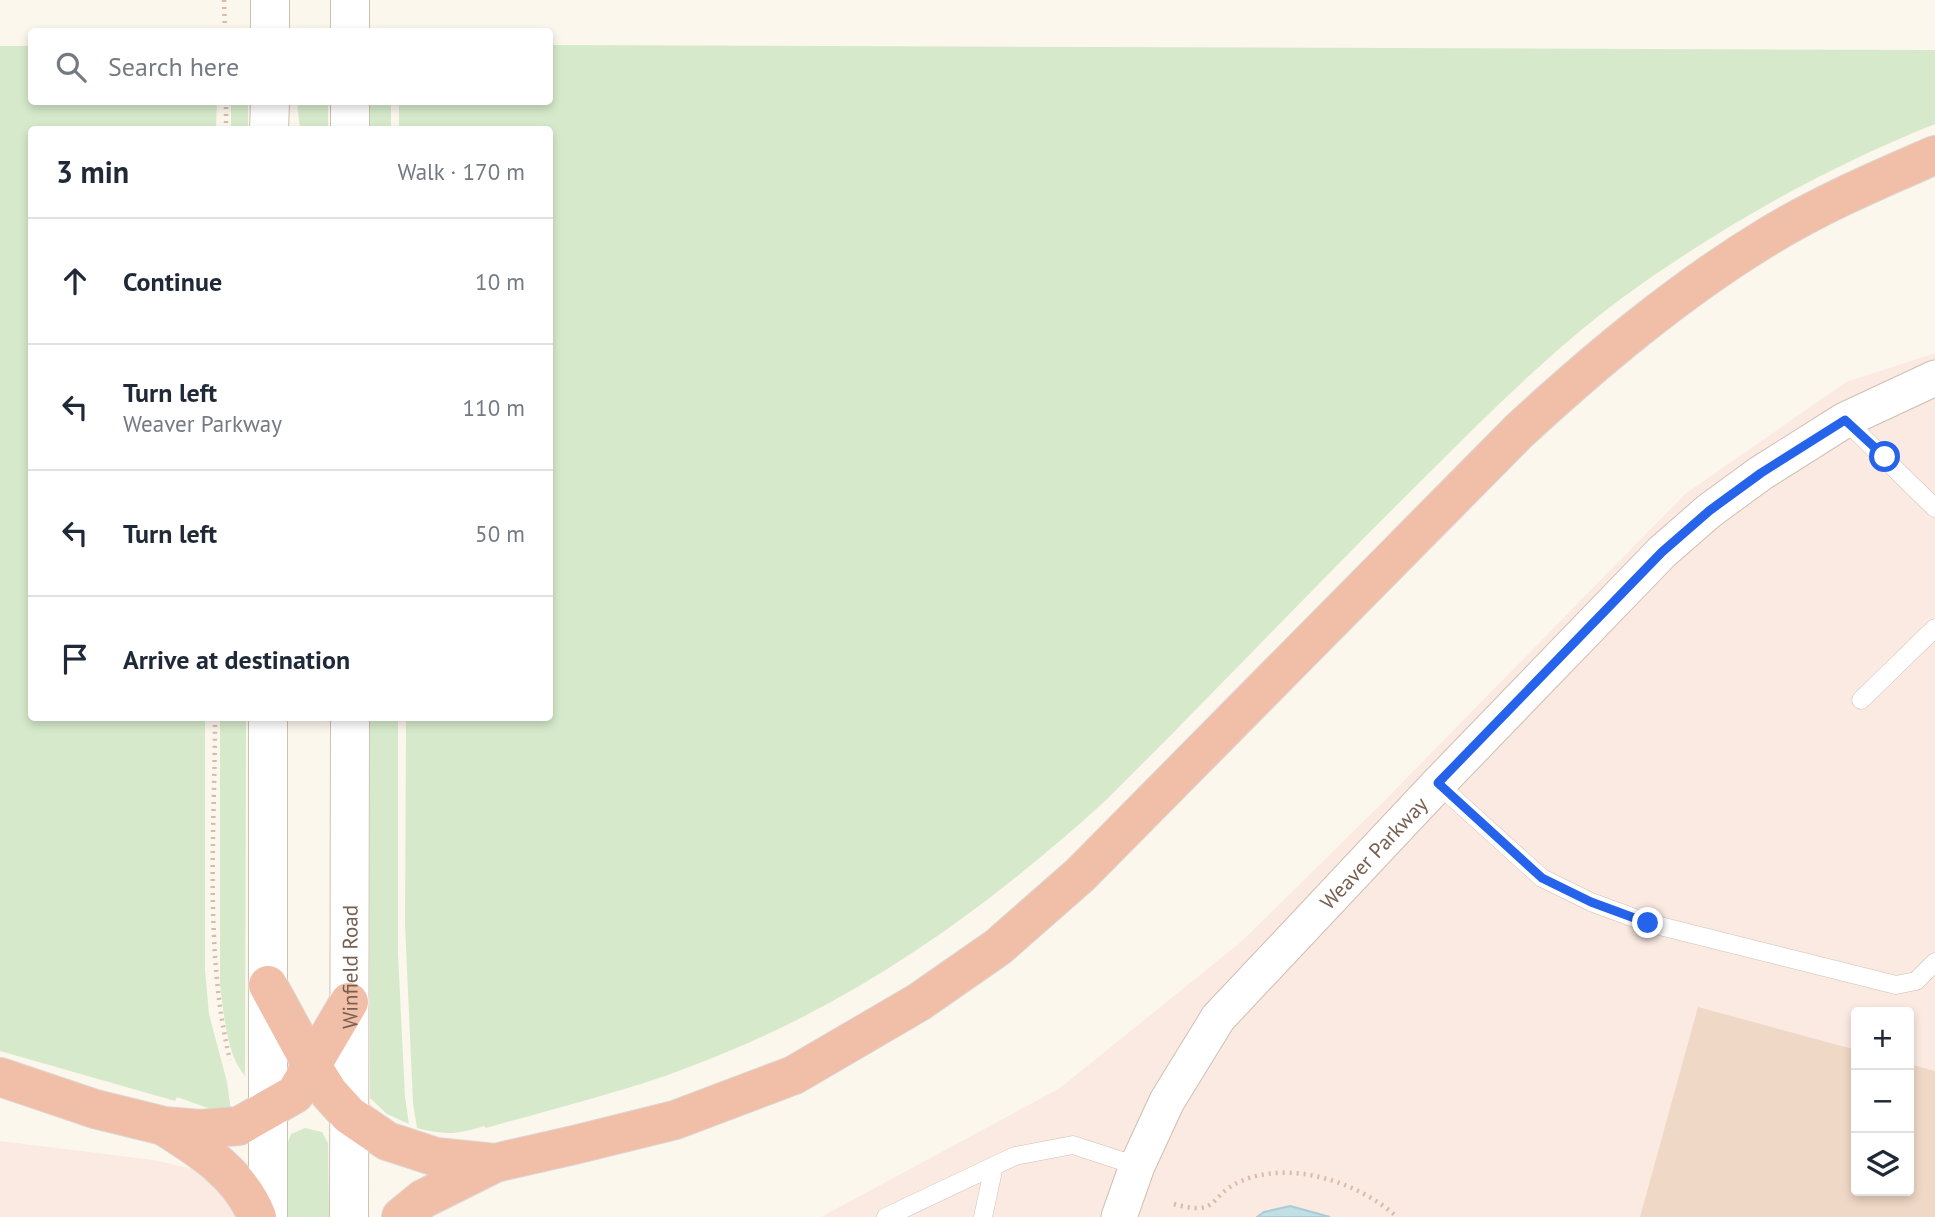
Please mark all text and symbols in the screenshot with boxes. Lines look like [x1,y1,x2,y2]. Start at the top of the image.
search box [28,28,553,105]
icon: search [52,48,90,86]
text: Search here [108,50,239,83]
text: 3 min [56,152,129,191]
text: Walk · 170 m [398,157,525,186]
icon: ahead [56,262,94,300]
text: Continue [123,265,222,298]
text: 10 m [475,267,525,296]
text: Turn left [123,376,217,409]
icon: left [56,388,94,426]
text: 110 m [463,393,525,422]
text: Weaver Parkway [123,409,282,438]
route start [1869,441,1900,472]
icon: left [56,514,94,552]
text: Turn left [123,517,217,550]
text: 50 m [475,519,525,548]
icon: arrive [56,640,94,678]
text: Arrive at destination [123,643,350,676]
street label: Weaver Parkway [1314,790,1433,915]
street label: Winfield Road [336,905,363,1029]
route end [1632,907,1663,938]
map controls [1851,1007,1914,1196]
button: + [1851,1007,1914,1070]
button: − [1851,1070,1914,1133]
button: layers [1851,1133,1914,1196]

